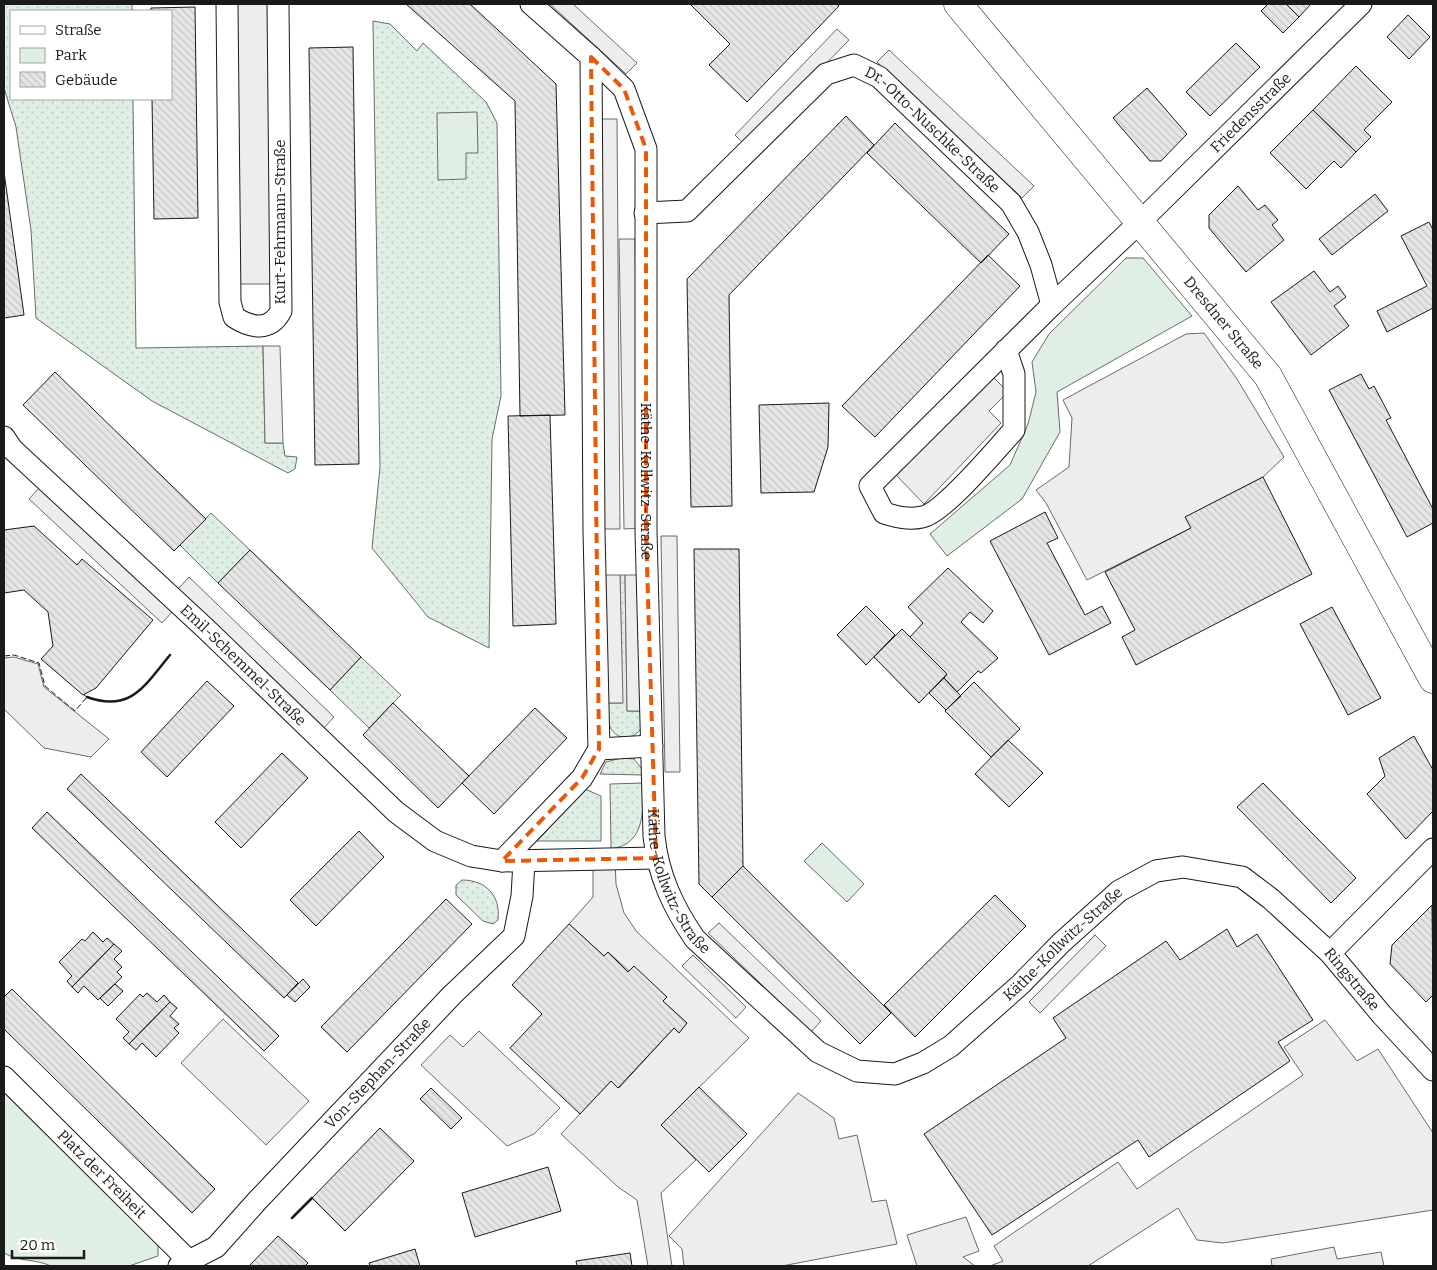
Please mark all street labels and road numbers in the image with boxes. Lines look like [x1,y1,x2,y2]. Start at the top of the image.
street label: Dr.-Otto-Nuschke-Straße [862,63,1004,197]
street label: Friedensstraße [1207,69,1295,156]
street label: Kurt-Fehrmann-Straße [271,140,289,304]
street label: Dresdner Straße [1180,273,1267,373]
street label: Käthe-Kollwitz-Straße [637,402,656,560]
street label: Emil-Schemmel-Straße [177,601,310,730]
street label: Käthe-Kollwitz-Straße [644,808,714,958]
street label: Käthe-Kollwitz-Straße [1000,883,1126,1004]
street label: Ringstraße [1320,944,1384,1014]
street label: Von-Stephan-Straße [321,1014,435,1133]
street label: Platz der Freiheit [54,1126,150,1223]

